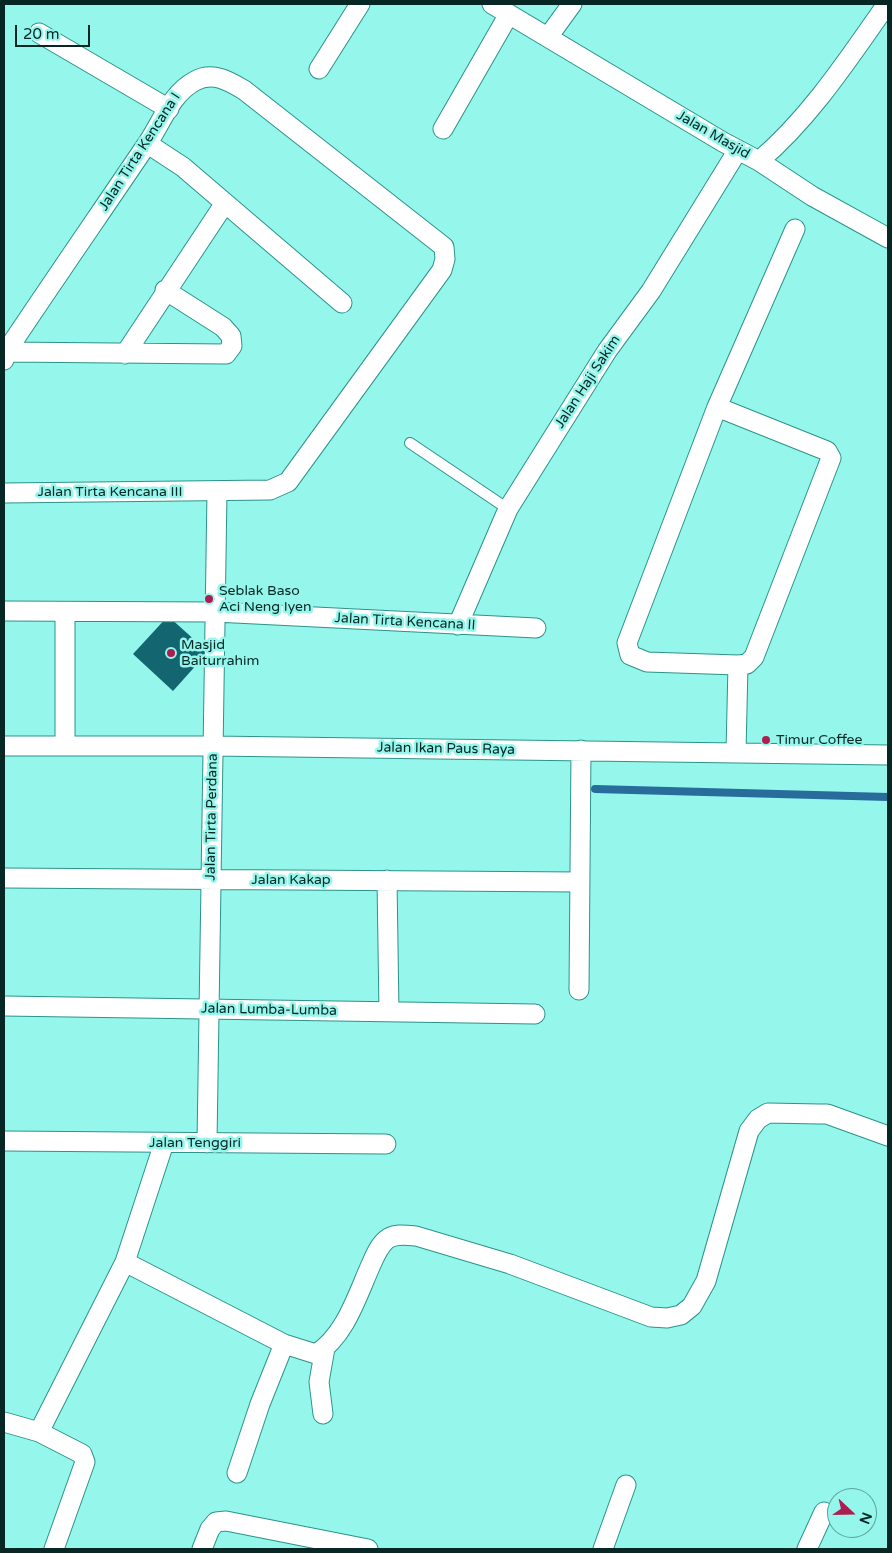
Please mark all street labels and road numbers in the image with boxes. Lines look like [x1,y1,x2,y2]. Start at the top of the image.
street label: Jalan Tirta Kencana I [96,90,184,214]
street label: Jalan Masjid [673,107,753,163]
street label: Jalan Haji Sakim [552,332,624,432]
street label: Jalan Tirta Kencana III [37,484,183,500]
street label: Jalan Tirta Kencana II [334,610,476,634]
street label: Jalan Ikan Paus Raya [377,739,515,759]
street label: Jalan Tirta Perdana [202,753,222,881]
street label: Jalan Kakap [251,872,331,888]
street label: Jalan Lumba-Lumba [201,1000,337,1020]
street label: Jalan Tenggiri [149,1135,241,1151]

